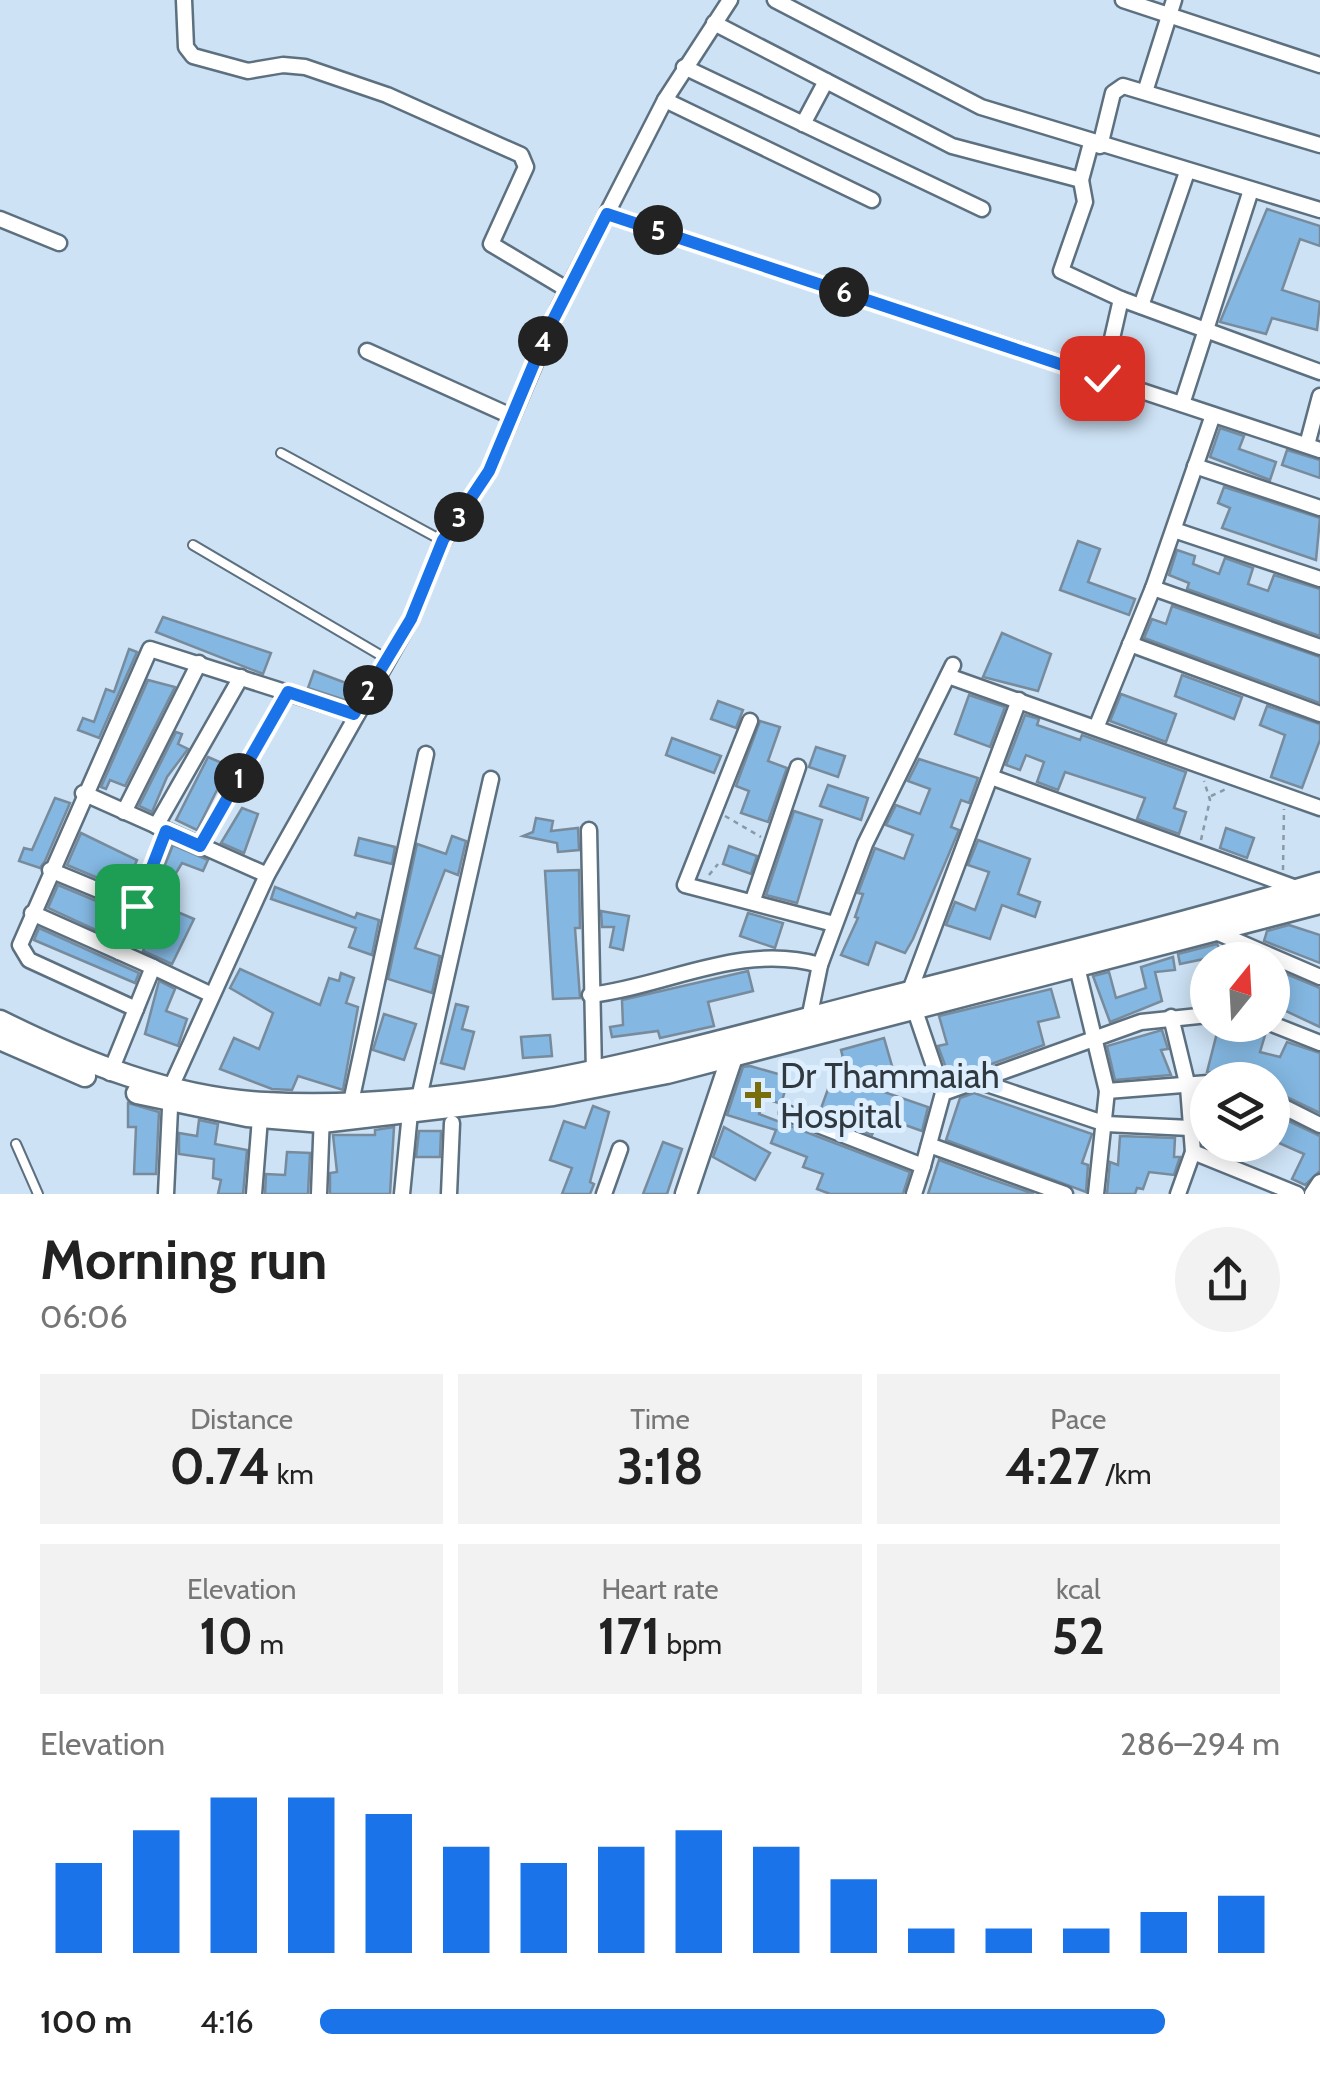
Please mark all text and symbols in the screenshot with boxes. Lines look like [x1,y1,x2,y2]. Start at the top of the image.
pin: 5 [633,205,683,255]
text: 5 [650,213,666,247]
pin: 6 [819,267,869,317]
text: 6 [836,275,852,309]
pin: 4 [518,316,568,366]
text: 4 [534,324,552,358]
pin [1060,336,1145,421]
icon: check [1075,351,1130,406]
pin: 3 [434,492,484,542]
text: 3 [451,500,467,534]
pin: 2 [343,665,393,715]
text: 2 [361,673,375,707]
pin: 1 [214,753,264,803]
text: 1 [234,761,244,795]
pin [95,864,180,949]
icon: arrive [110,879,165,934]
north arrow [1190,942,1290,1042]
map controls [1190,942,1290,1162]
place label: Dr Thammaiah Hospital [780,1054,1000,1137]
button: layers [1190,1062,1290,1162]
marker: Dr Thammaiah Hospital [745,1082,771,1108]
text: Morning run [40,1226,327,1293]
button: share [1175,1227,1280,1332]
text: 06:06 [40,1297,128,1336]
text: Distance [190,1402,293,1436]
text: Time [630,1402,690,1436]
text: Pace [1050,1402,1106,1436]
text: 0.74 [170,1436,270,1497]
text: 3:18 [617,1436,703,1497]
text: 4:27 [1005,1436,1099,1497]
text: km [270,1457,314,1491]
text: /km [1099,1457,1152,1491]
text: Elevation [187,1572,296,1606]
text: Heart rate [601,1572,719,1606]
text: kcal [1056,1572,1101,1606]
text: 10 [199,1606,253,1667]
text: 171 [598,1606,660,1667]
text: 52 [1052,1606,1105,1667]
text: m [253,1627,284,1661]
text: bpm [660,1627,722,1661]
text: Elevation [40,1724,165,1763]
text: 286–294 m [1120,1724,1280,1763]
text: 100 m [40,2002,132,2041]
text: 4:16 [200,2002,254,2041]

